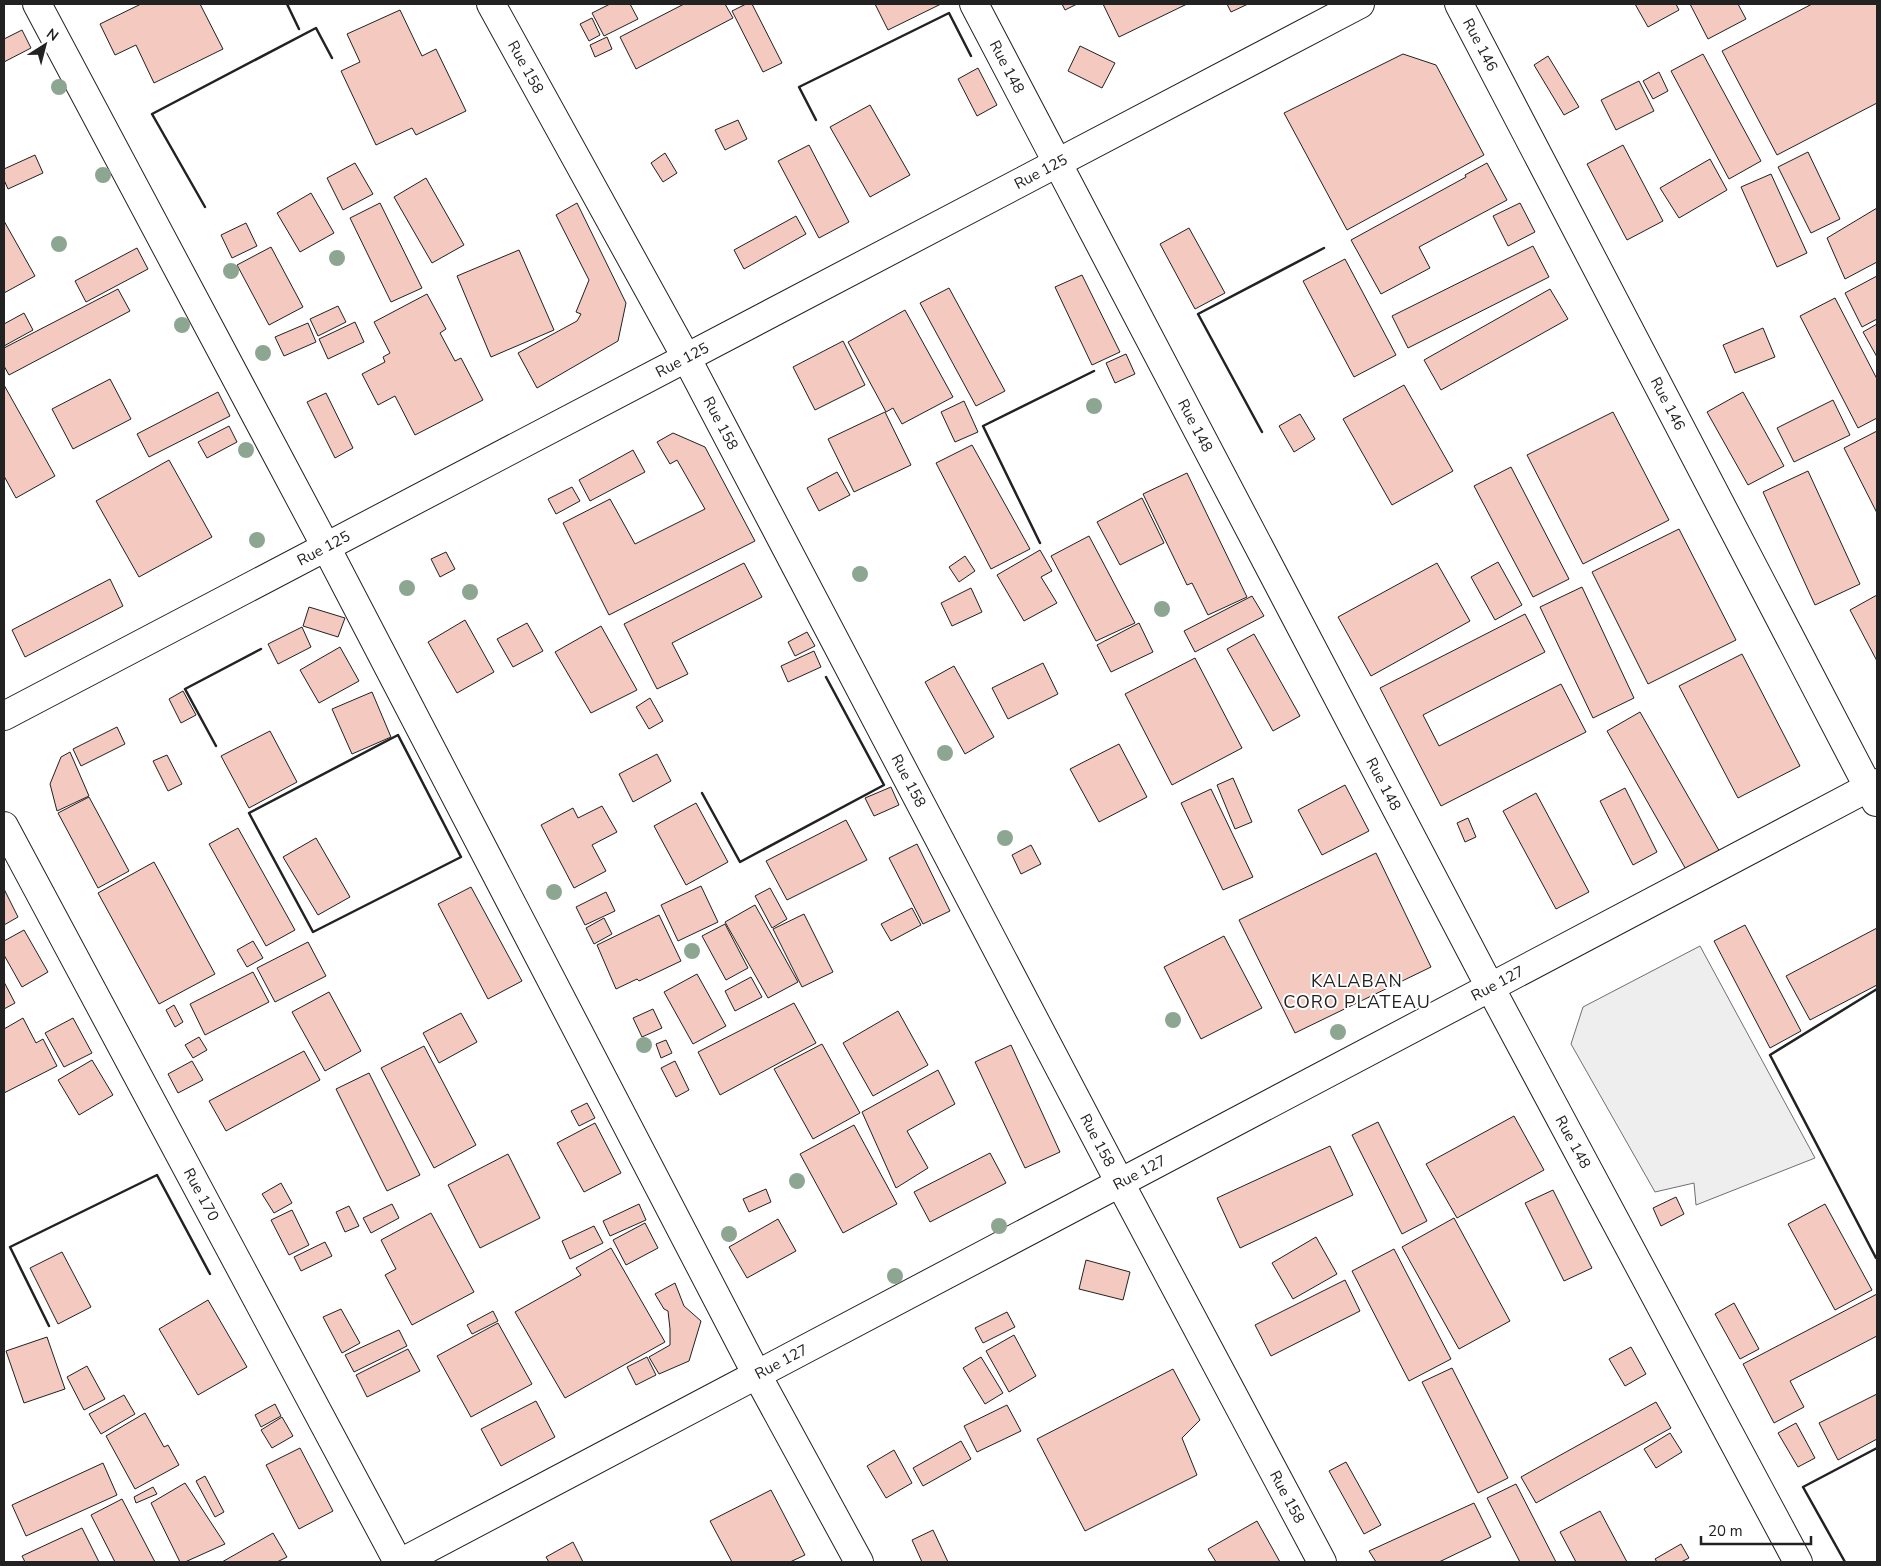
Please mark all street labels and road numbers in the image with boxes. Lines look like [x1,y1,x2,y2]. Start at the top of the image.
street label: Rue 146 [1458,15,1502,75]
street label: Rue 158 [503,37,548,97]
street label: Rue 148 [985,37,1029,97]
street label: Rue 125 [1011,149,1071,194]
street label: Rue 125 [652,338,712,382]
street label: Rue 146 [1646,374,1690,434]
street label: Rue 158 [699,393,743,453]
street label: Rue 148 [1173,395,1217,456]
street label: Rue 125 [294,526,354,570]
street label: Rue 158 [886,751,931,811]
street label: Rue 148 [1361,754,1406,814]
street label: Rue 127 [1468,961,1528,1006]
street label: Rue 158 [1075,1110,1120,1170]
street label: Rue 148 [1551,1112,1595,1172]
street label: Rue 127 [1109,1150,1169,1195]
street label: Rue 170 [179,1165,224,1225]
street label: Rue 127 [751,1339,811,1384]
street label: Rue 158 [1265,1467,1310,1527]

